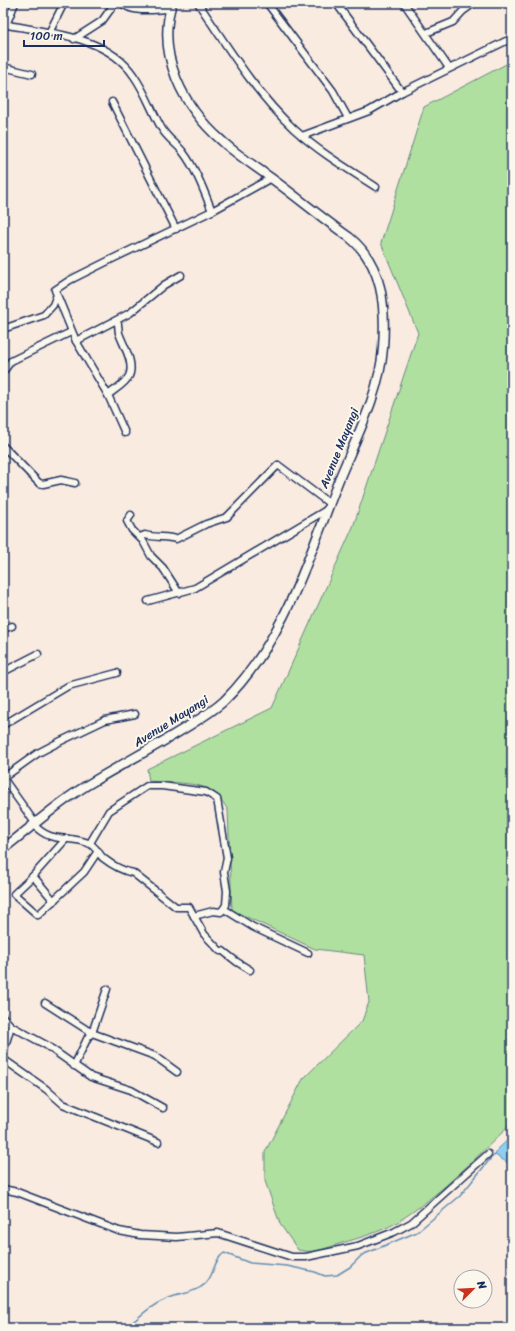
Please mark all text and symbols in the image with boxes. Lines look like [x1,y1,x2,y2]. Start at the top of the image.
scale bar [24,22,104,48]
text: 100 m [30,25,63,47]
street label: Avenue Mayangi [312,404,365,493]
street label: Avenue Mayangi [128,689,214,753]
north arrow [453,1269,493,1309]
text: N [471,1277,492,1293]

